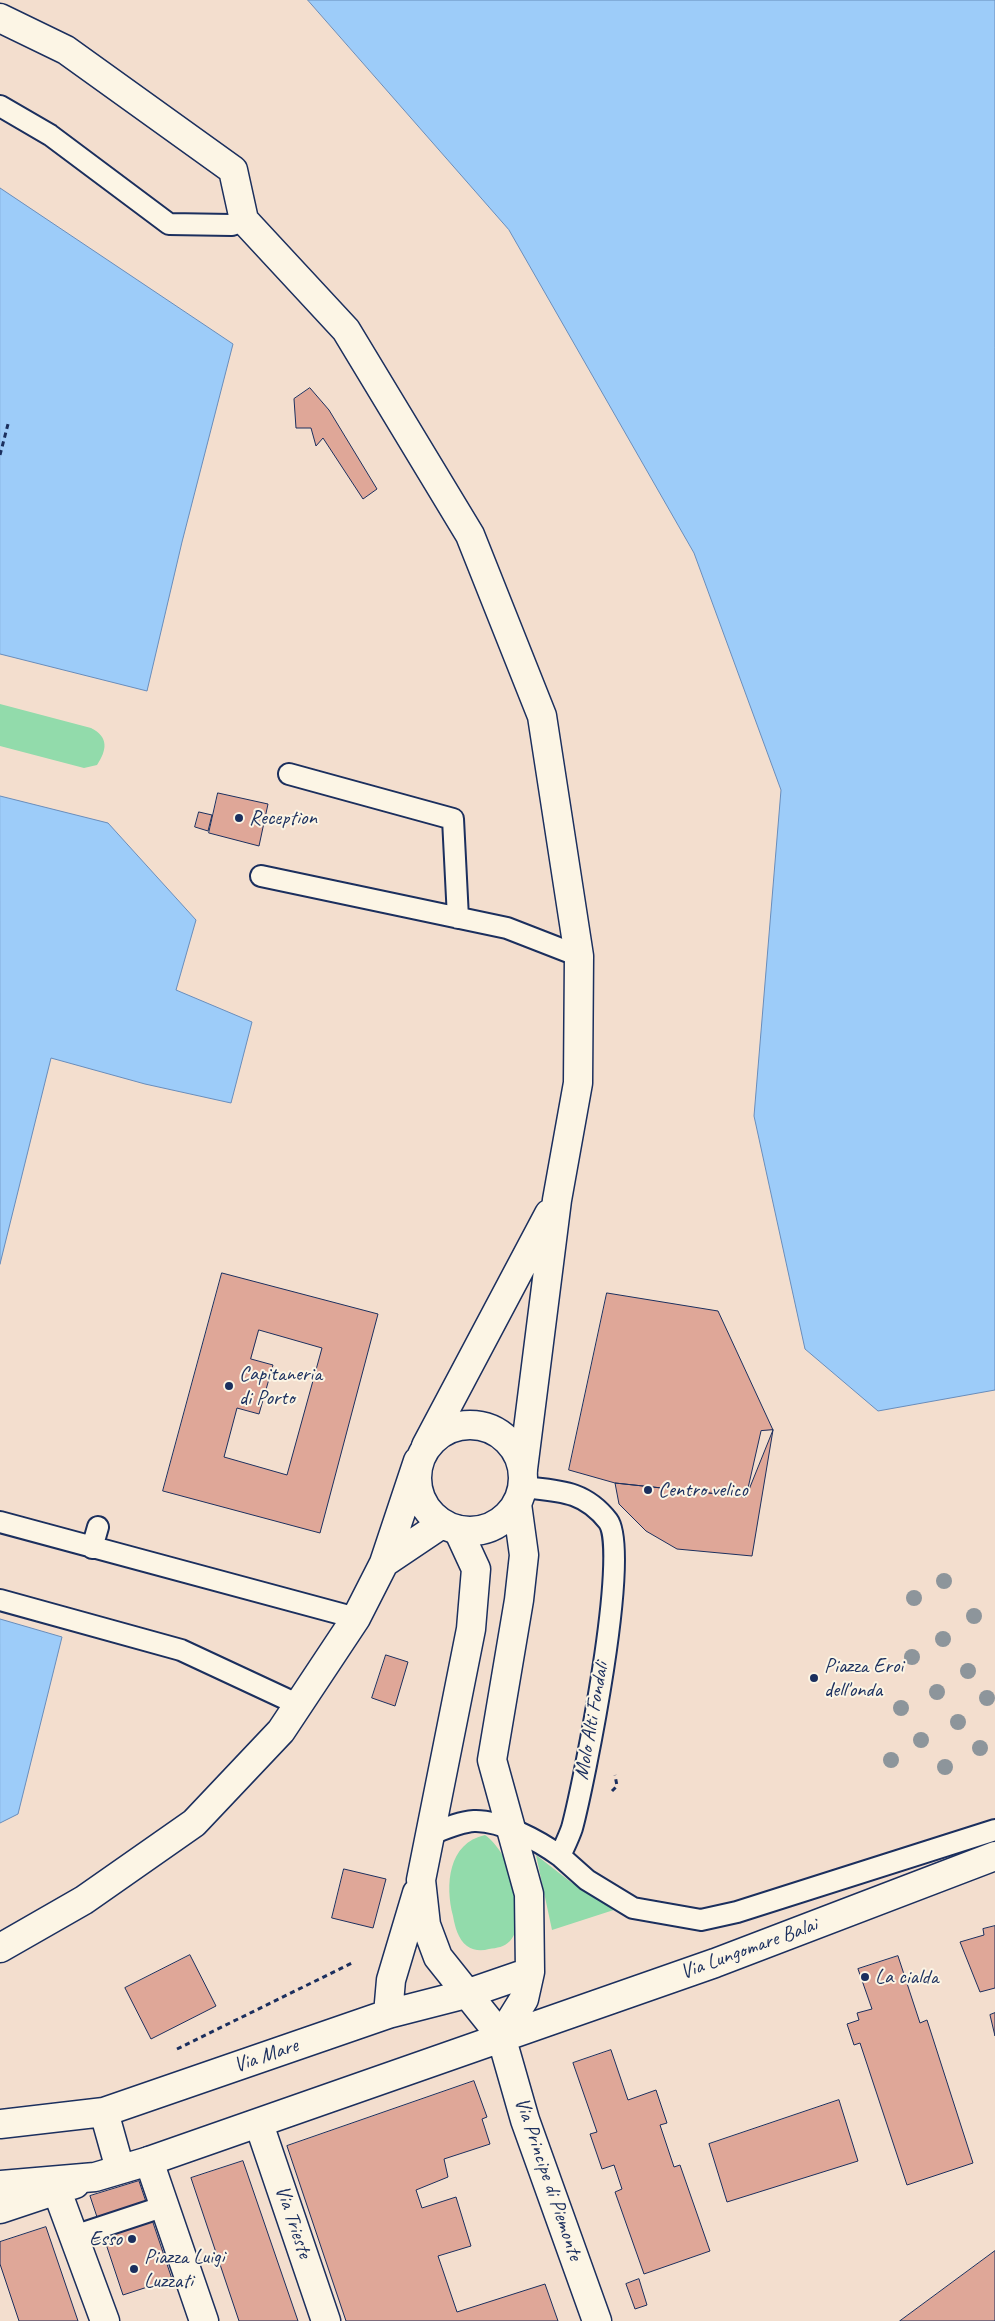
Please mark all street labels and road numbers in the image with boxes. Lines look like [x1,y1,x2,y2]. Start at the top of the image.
street label: Molo Alti Fondali [569,1660,615,1782]
street label: Via Lungomare Balai [677,1913,821,1985]
street label: Via Mare [231,2033,301,2079]
street label: Via Principe di Piemonte [508,2094,588,2264]
street label: Via Trieste [269,2182,317,2262]

